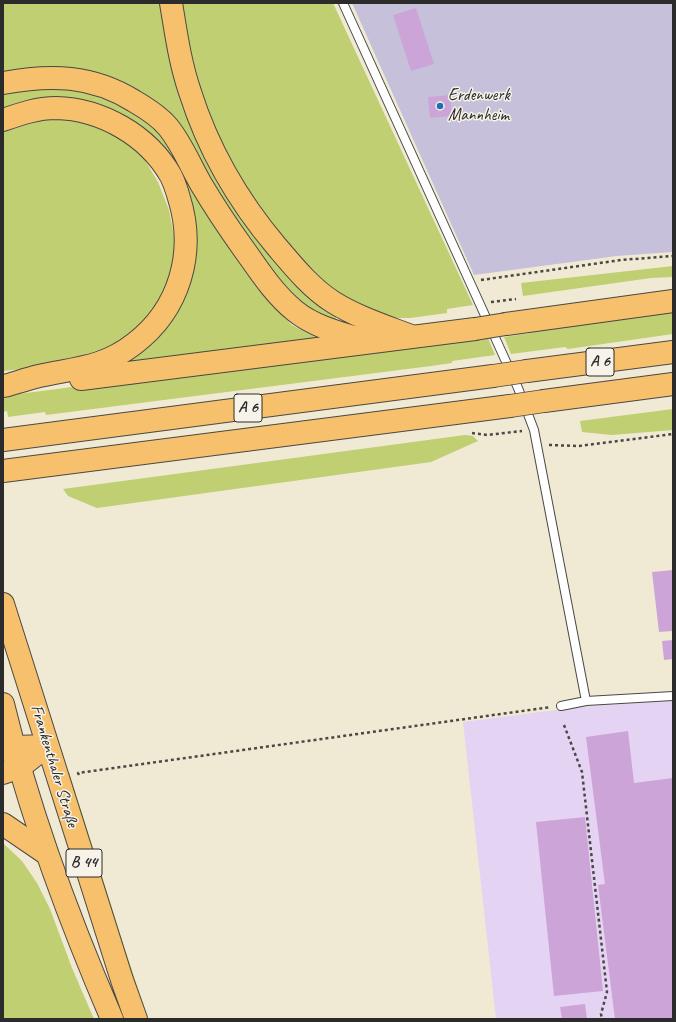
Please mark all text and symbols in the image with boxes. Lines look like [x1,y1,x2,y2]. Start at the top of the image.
place label: Erdenwerk Mannheim [448,86,510,126]
marker: Erdenwerk Mannheim [435,101,445,111]
road number: A 6 [586,348,614,376]
road number: A 6 [234,394,262,422]
street label: Frankenthaler Straße [26,702,82,830]
road number: B 44 [66,849,102,877]

